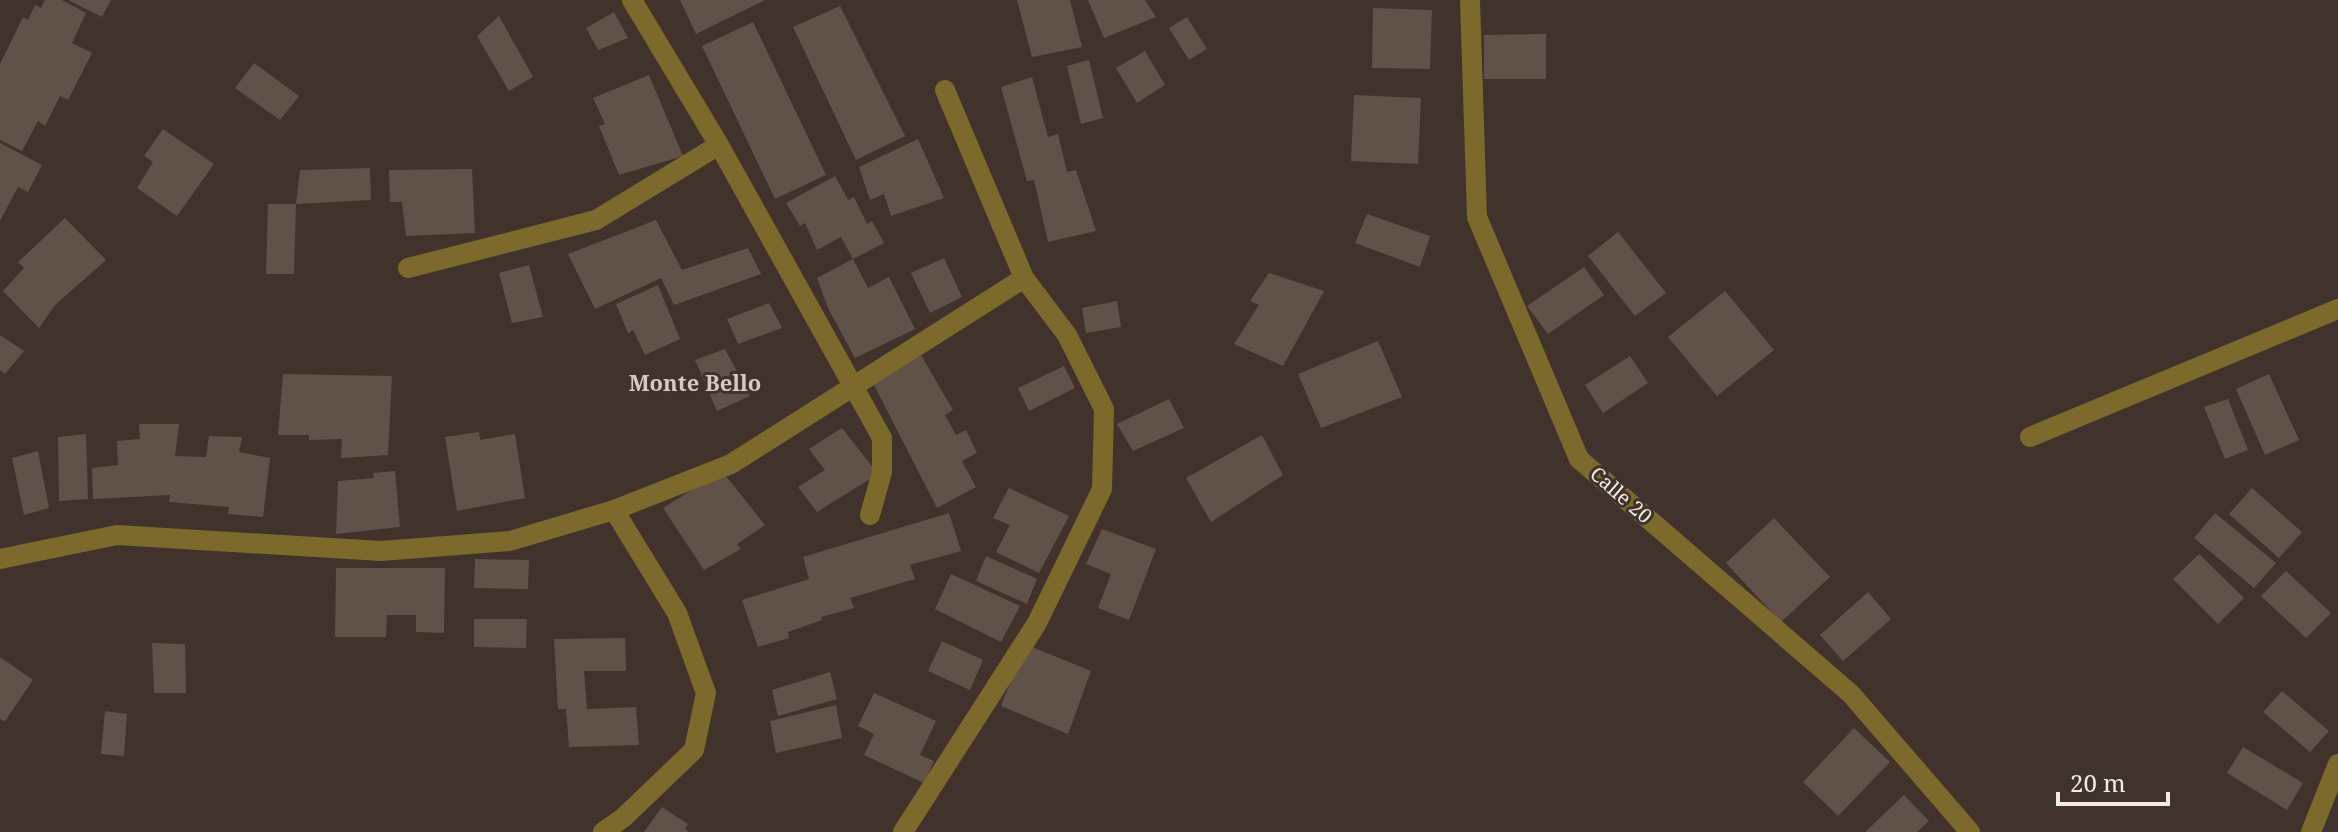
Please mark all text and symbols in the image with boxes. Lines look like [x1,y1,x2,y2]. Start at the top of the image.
district label: Monte Bello [629,367,761,397]
street label: Calle 20 [1584,460,1658,529]
scale bar [2058,756,2168,806]
text: 20 m [2070,766,2126,799]

